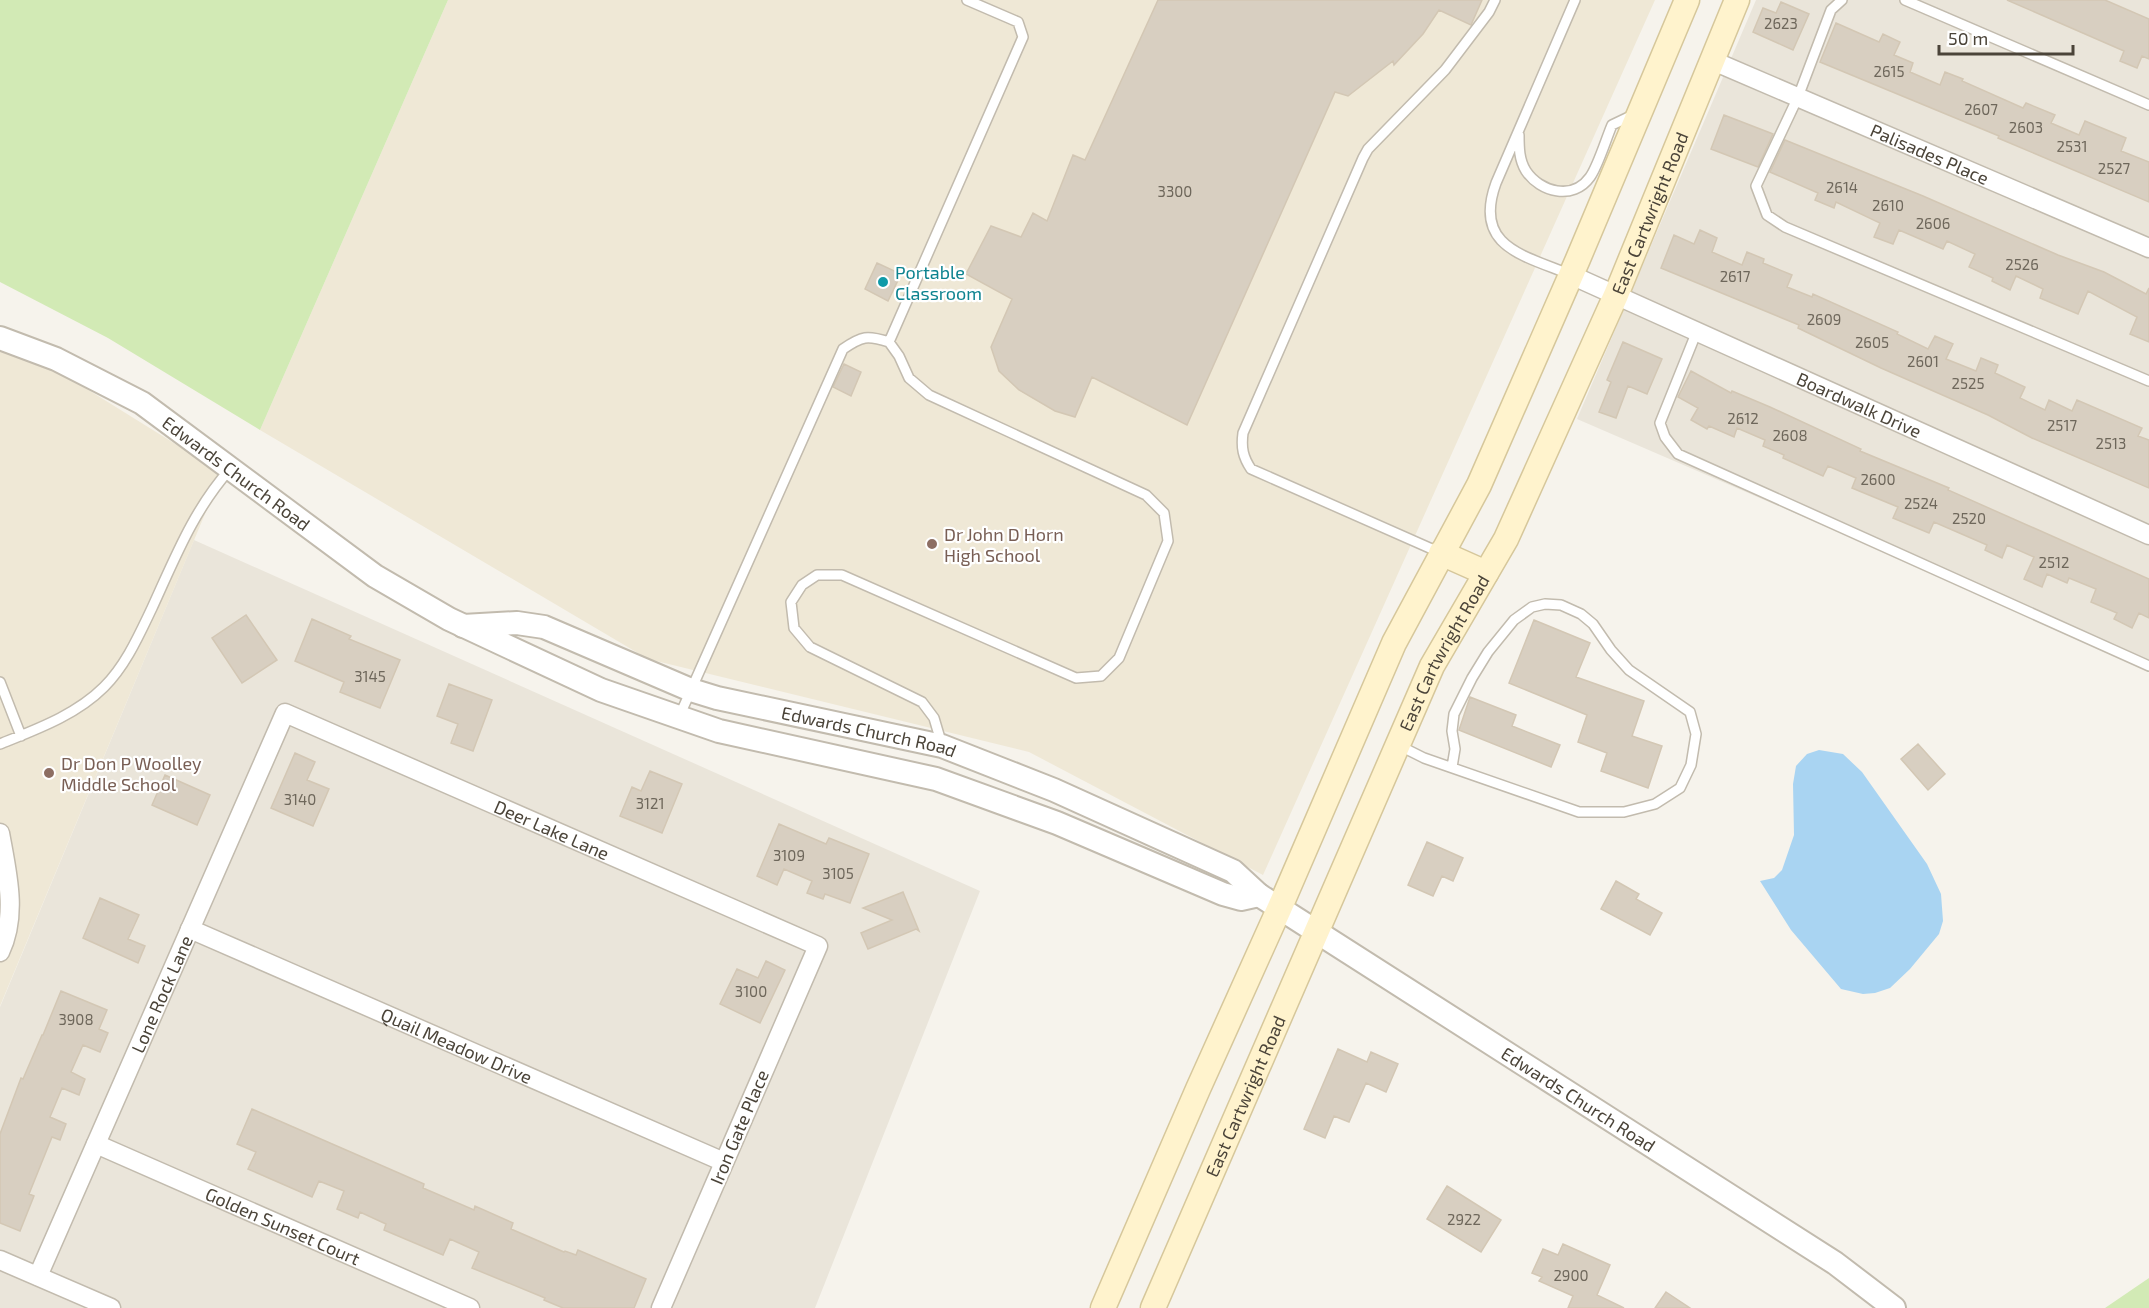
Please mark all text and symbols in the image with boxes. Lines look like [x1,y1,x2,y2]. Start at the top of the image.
house number: 2623 [1764,14,1798,32]
scale bar [1939,18,2072,56]
text: 50 m [1948,27,1988,49]
house number: 2615 [1873,62,1905,80]
house number: 2607 [1964,100,1998,118]
house number: 2603 [2009,118,2043,136]
street label: Palisades Place [1867,119,1992,189]
street label: East Cartwright Road [1606,129,1693,298]
house number: 2531 [2057,137,2087,155]
house number: 2527 [2098,159,2131,177]
house number: 2614 [1826,178,1858,196]
house number: 3300 [1158,182,1192,200]
house number: 2610 [1872,196,1904,214]
house number: 2606 [1916,214,1950,232]
house number: 2526 [2005,255,2039,273]
place label: Portable Classroom [895,261,982,304]
house number: 2617 [1720,267,1751,285]
marker: Portable Classroom [876,275,890,289]
house number: 2609 [1807,310,1841,328]
house number: 2605 [1855,333,1889,351]
house number: 2601 [1907,352,1939,370]
street label: Boardwalk Drive [1793,367,1925,442]
house number: 2525 [1952,374,1984,392]
house number: 2612 [1727,409,1759,427]
street label: Edwards Church Road [158,411,315,535]
house number: 2517 [2047,416,2077,434]
house number: 2608 [1772,426,1808,444]
house number: 2513 [2096,434,2126,452]
house number: 2600 [1860,470,1896,488]
house number: 2524 [1904,494,1938,512]
house number: 2520 [1952,509,1986,527]
place label: Dr John D Horn High School [944,523,1064,566]
marker: Dr John D Horn High School [925,537,939,551]
house number: 2512 [2039,553,2069,571]
street label: East Cartwright Road [1394,571,1494,734]
house number: 3145 [354,667,386,685]
street label: Edwards Church Road [780,701,960,762]
place label: Dr Don P Woolley Middle School [61,752,202,795]
marker: Dr Don P Woolley Middle School [42,766,56,780]
house number: 3140 [284,790,316,808]
house number: 3121 [636,794,664,812]
street label: Deer Lake Lane [491,795,613,864]
house number: 3109 [773,846,805,864]
house number: 3105 [822,864,854,882]
street label: Lone Rock Lane [126,932,197,1056]
house number: 3100 [735,982,767,1000]
street label: Quail Meadow Drive [378,1003,536,1088]
house number: 3908 [58,1010,94,1028]
street label: East Cartwright Road [1200,1012,1290,1180]
street label: Edwards Church Road [1497,1042,1660,1156]
street label: Iron Gate Place [705,1066,773,1188]
street label: Golden Sunset Court [202,1182,364,1270]
house number: 2922 [1447,1210,1481,1228]
house number: 2900 [1553,1266,1589,1284]

